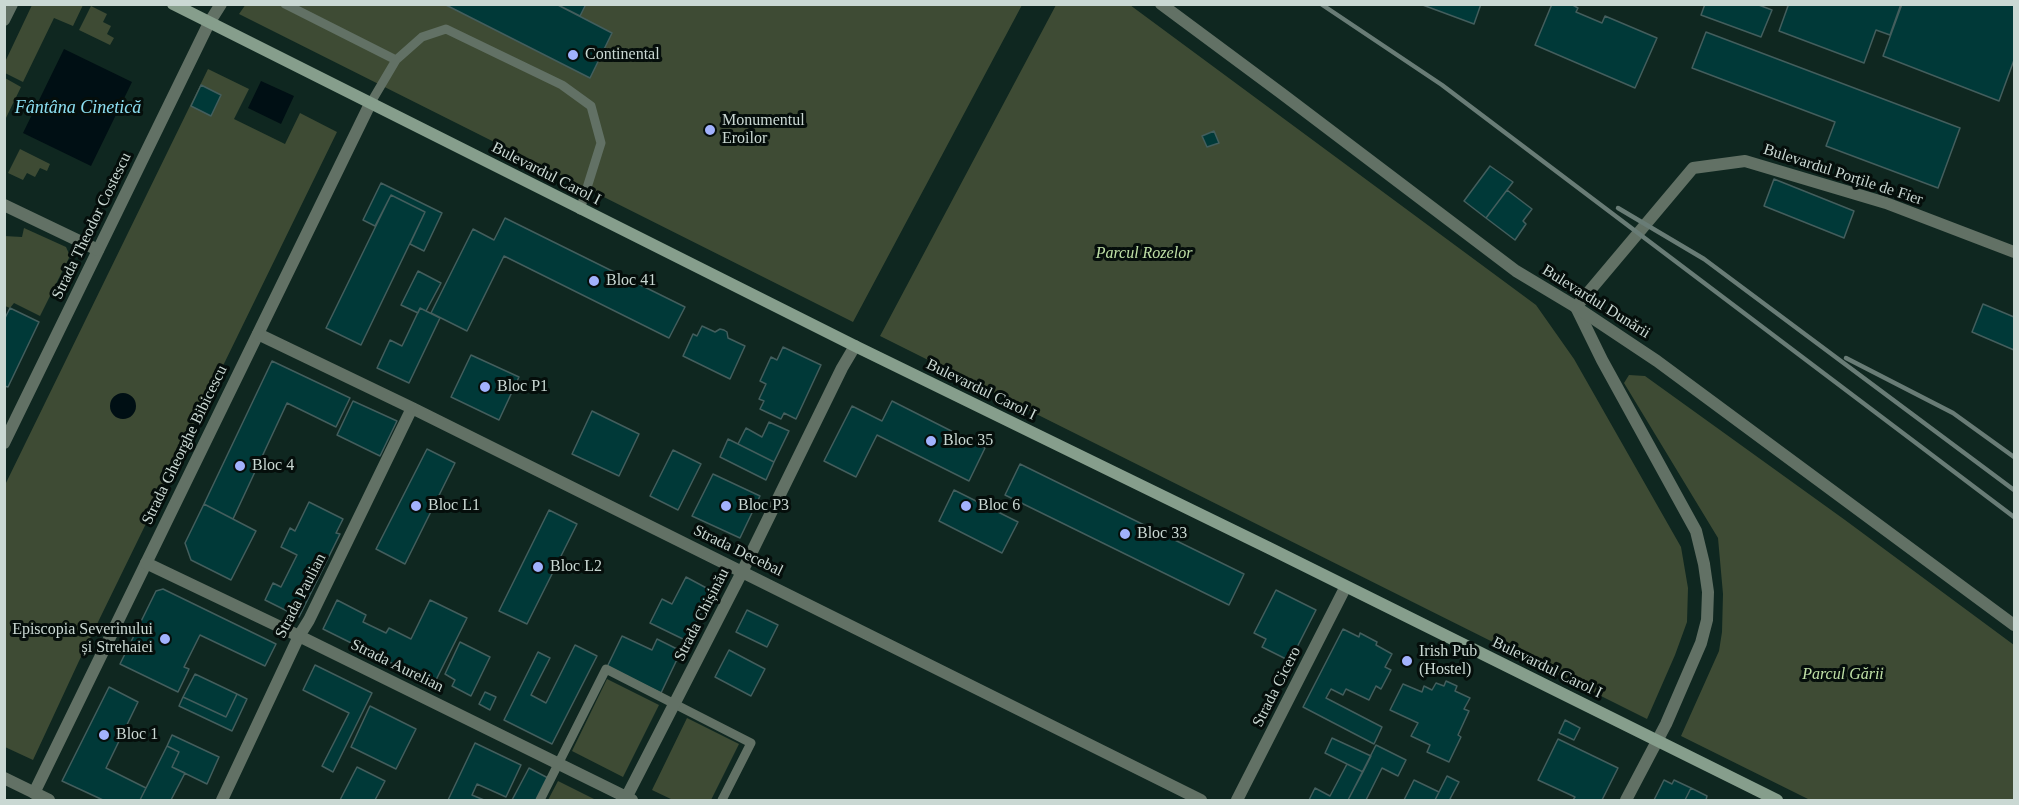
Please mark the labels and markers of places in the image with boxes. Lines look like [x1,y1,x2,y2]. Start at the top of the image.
place label: Continental [585,45,660,65]
marker: Continental [566,48,580,62]
place label: Monumentul Eroilor [722,111,805,149]
marker: Monumentul Eroilor [703,123,717,137]
place label: Bloc 41 [606,271,656,291]
marker: Bloc 41 [587,274,601,288]
place label: Bloc P1 [497,377,548,397]
marker: Bloc P1 [478,380,492,394]
place label: Bloc 35 [943,431,993,451]
marker: Bloc 35 [924,434,938,448]
place label: Bloc 4 [252,456,294,476]
marker: Bloc 4 [233,459,247,473]
place label: Bloc L1 [428,496,480,516]
place label: Bloc P3 [738,496,789,516]
place label: Bloc 6 [978,496,1020,516]
marker: Bloc L1 [409,499,423,513]
marker: Bloc P3 [719,499,733,513]
marker: Bloc 6 [959,499,973,513]
place label: Bloc 33 [1137,524,1187,544]
marker: Bloc 33 [1118,527,1132,541]
place label: Bloc L2 [550,557,602,577]
marker: Bloc L2 [531,560,545,574]
place label: Episcopia Severinului și Strehaiei [12,620,153,658]
marker: Episcopia Severinului și Strehaiei [158,632,172,646]
place label: Irish Pub (Hostel) [1419,642,1477,680]
marker: Irish Pub (Hostel) [1400,654,1414,668]
place label: Bloc 1 [116,725,158,745]
marker: Bloc 1 [97,728,111,742]

